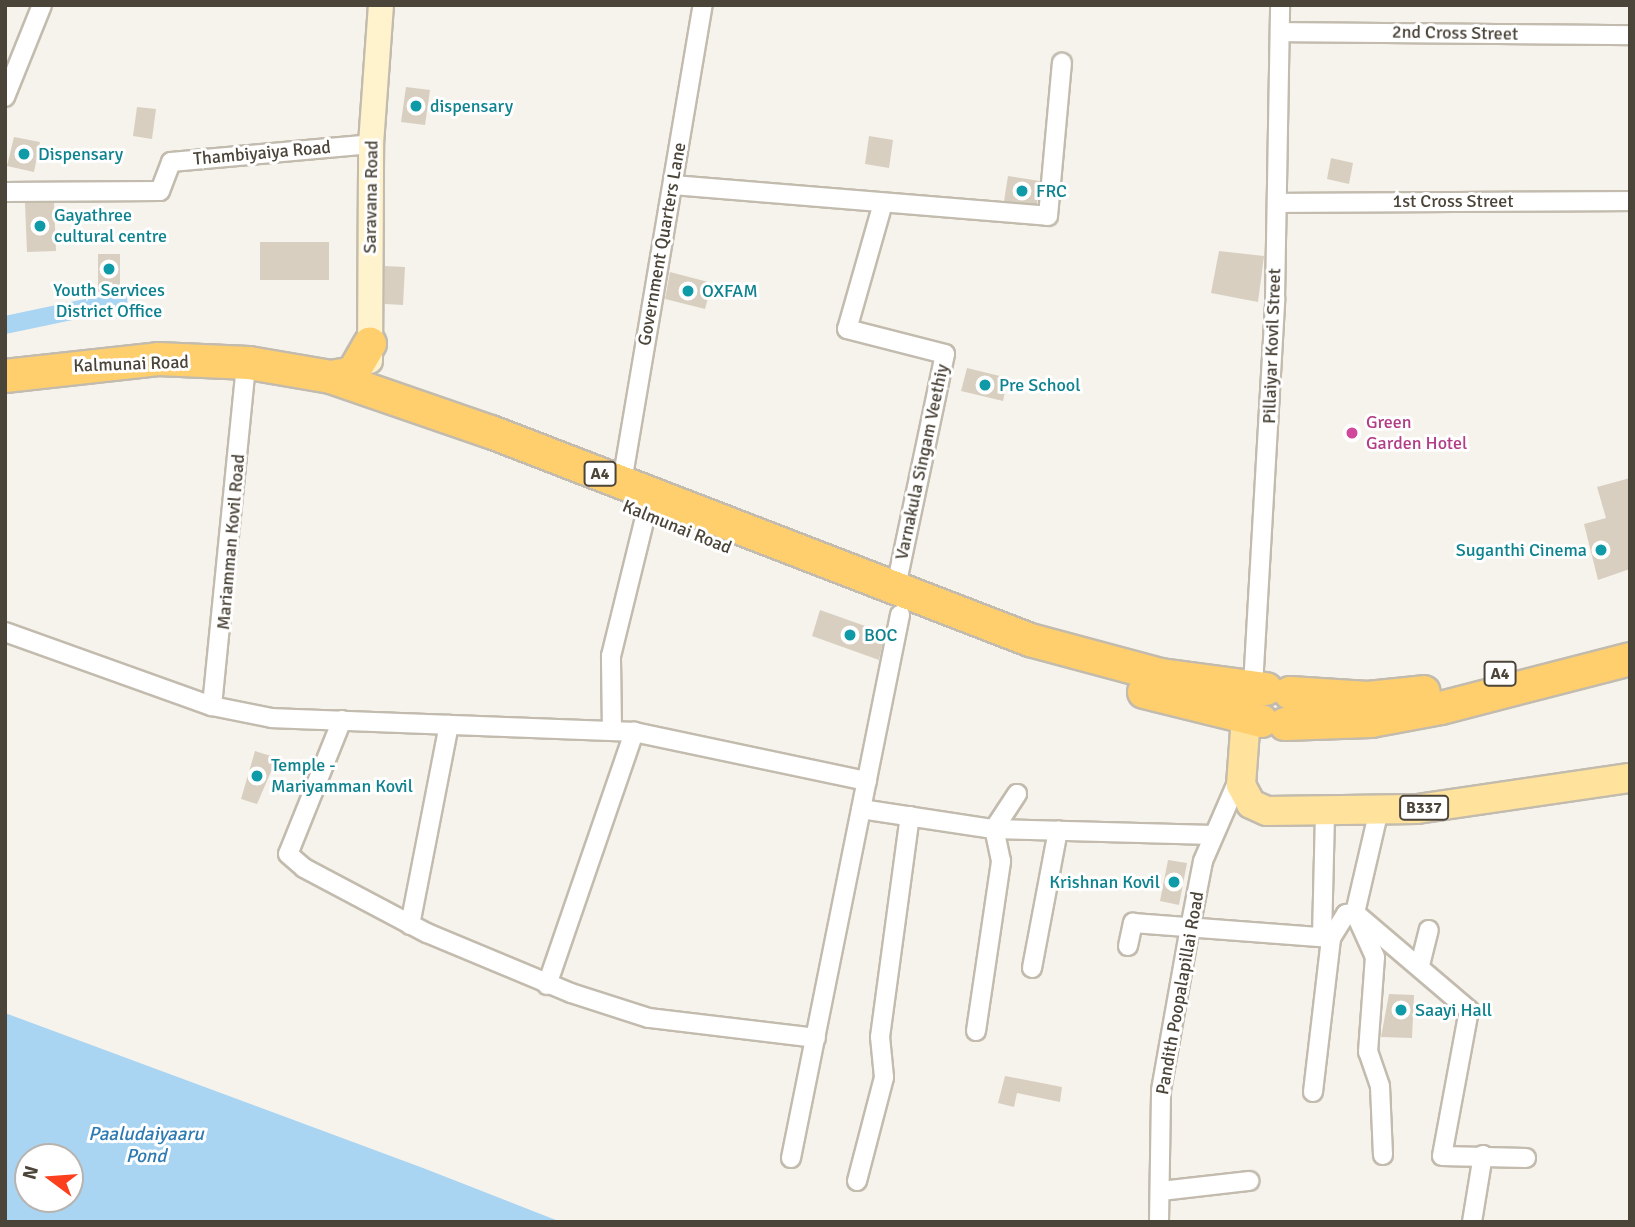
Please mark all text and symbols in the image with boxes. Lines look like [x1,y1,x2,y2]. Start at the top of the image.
street label: 2nd Cross Street [1392,21,1518,45]
place label: dispensary [430,95,513,117]
marker: dispensary [408,98,424,114]
street label: Thambiyaiya Road [192,136,332,170]
street label: Saravana Road [359,140,383,254]
street label: Government Quarters Lane [633,141,691,347]
place label: Dispensary [38,143,123,165]
marker: Dispensary [16,146,32,162]
place label: FRC [1036,180,1067,202]
marker: FRC [1014,183,1030,199]
street label: 1st Cross Street [1392,190,1514,212]
place label: Gayathree cultural centre [54,205,167,248]
marker: Gayathree cultural centre [32,218,48,234]
marker: Youth Services District Office [101,261,117,277]
street label: Pillaiyar Kovil Street [1258,268,1286,424]
place label: Youth Services District Office [53,280,165,322]
place label: OXFAM [702,280,758,302]
marker: OXFAM [680,283,696,299]
street label: Kalmunai Road [73,351,189,377]
street label: Varnakula Singam Veethiy [891,362,953,562]
place label: Pre School [999,374,1080,396]
marker: Pre School [977,377,993,393]
place label: Green Garden Hotel [1366,412,1467,454]
marker: Green Garden Hotel [1344,425,1360,441]
street label: Mariamman Kovil Road [213,453,249,631]
road number: A4 [582,461,618,486]
street label: Kalmunai Road [619,495,735,559]
place label: Suganthi Cinema [1456,539,1587,561]
marker: Suganthi Cinema [1593,542,1609,558]
place label: BOC [864,624,897,646]
marker: BOC [842,627,858,643]
road number: A4 [1482,662,1518,687]
place label: Temple - Mariyamman Kovil [271,755,413,798]
marker: Temple - Mariyamman Kovil [249,768,265,784]
road number: B337 [1398,796,1450,820]
place label: Krishnan Kovil [1049,871,1160,893]
marker: Krishnan Kovil [1166,874,1182,890]
street label: Pandith Poopalapillai Road [1151,890,1209,1096]
place label: Saayi Hall [1415,999,1492,1021]
marker: Saayi Hall [1393,1002,1409,1018]
water label: Paaludaiyaaru Pond [88,1124,204,1168]
north arrow [14,1143,84,1213]
text: N [17,1163,44,1182]

